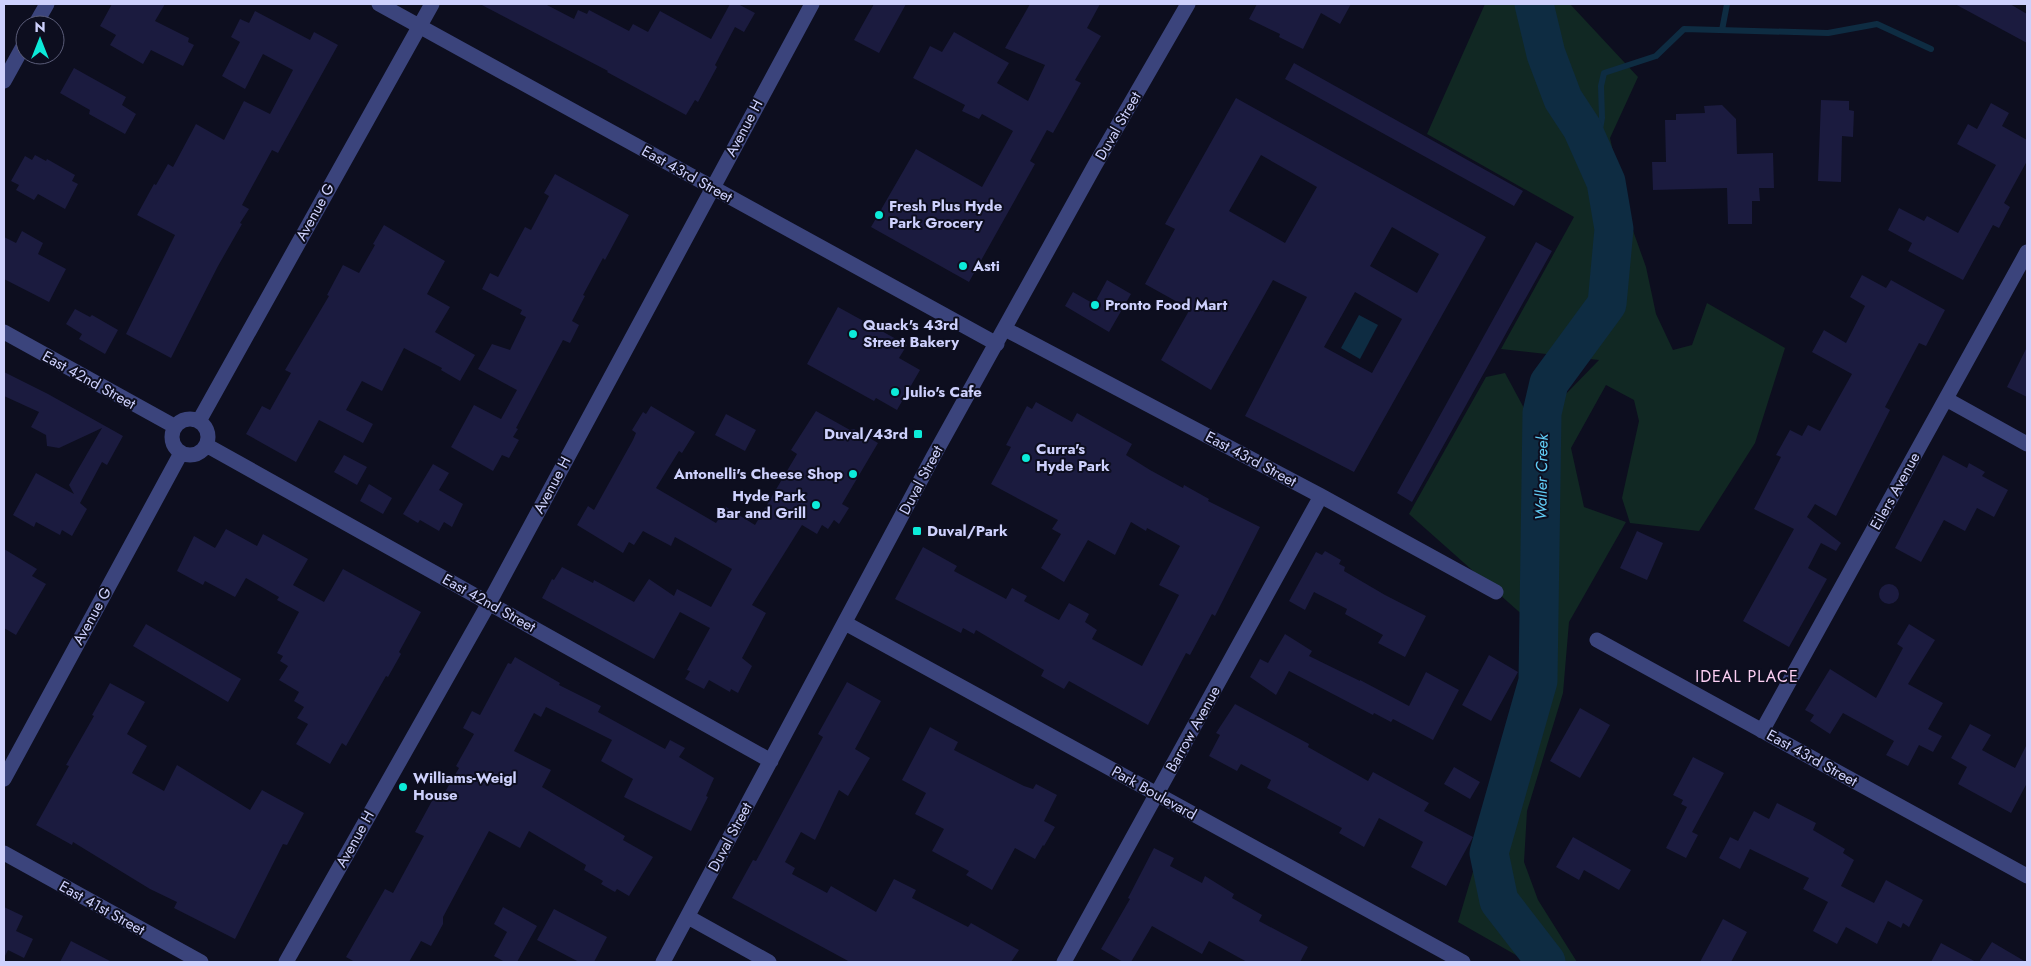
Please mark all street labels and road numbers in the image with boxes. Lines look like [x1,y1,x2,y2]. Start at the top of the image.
street label: Duval Street [1090,87,1147,164]
street label: Avenue H [720,95,768,161]
street label: East 43rd Street [638,140,737,208]
street label: Avenue G [290,179,340,245]
street label: East 42nd Street [38,345,140,415]
street label: East 43rd Street [1201,426,1301,492]
street label: Duval Street [894,441,949,519]
street label: Eilers Avenue [1865,448,1926,534]
street label: Avenue H [528,452,576,518]
street label: East 42nd Street [438,568,540,638]
street label: Avenue G [67,583,117,649]
street label: Barrow Avenue [1160,682,1226,776]
street label: East 43rd Street [1763,724,1862,792]
street label: Park Boulevard [1107,761,1201,825]
street label: Duval Street [703,798,758,876]
street label: Avenue H [330,807,380,871]
street label: East 41st Street [55,875,149,941]

